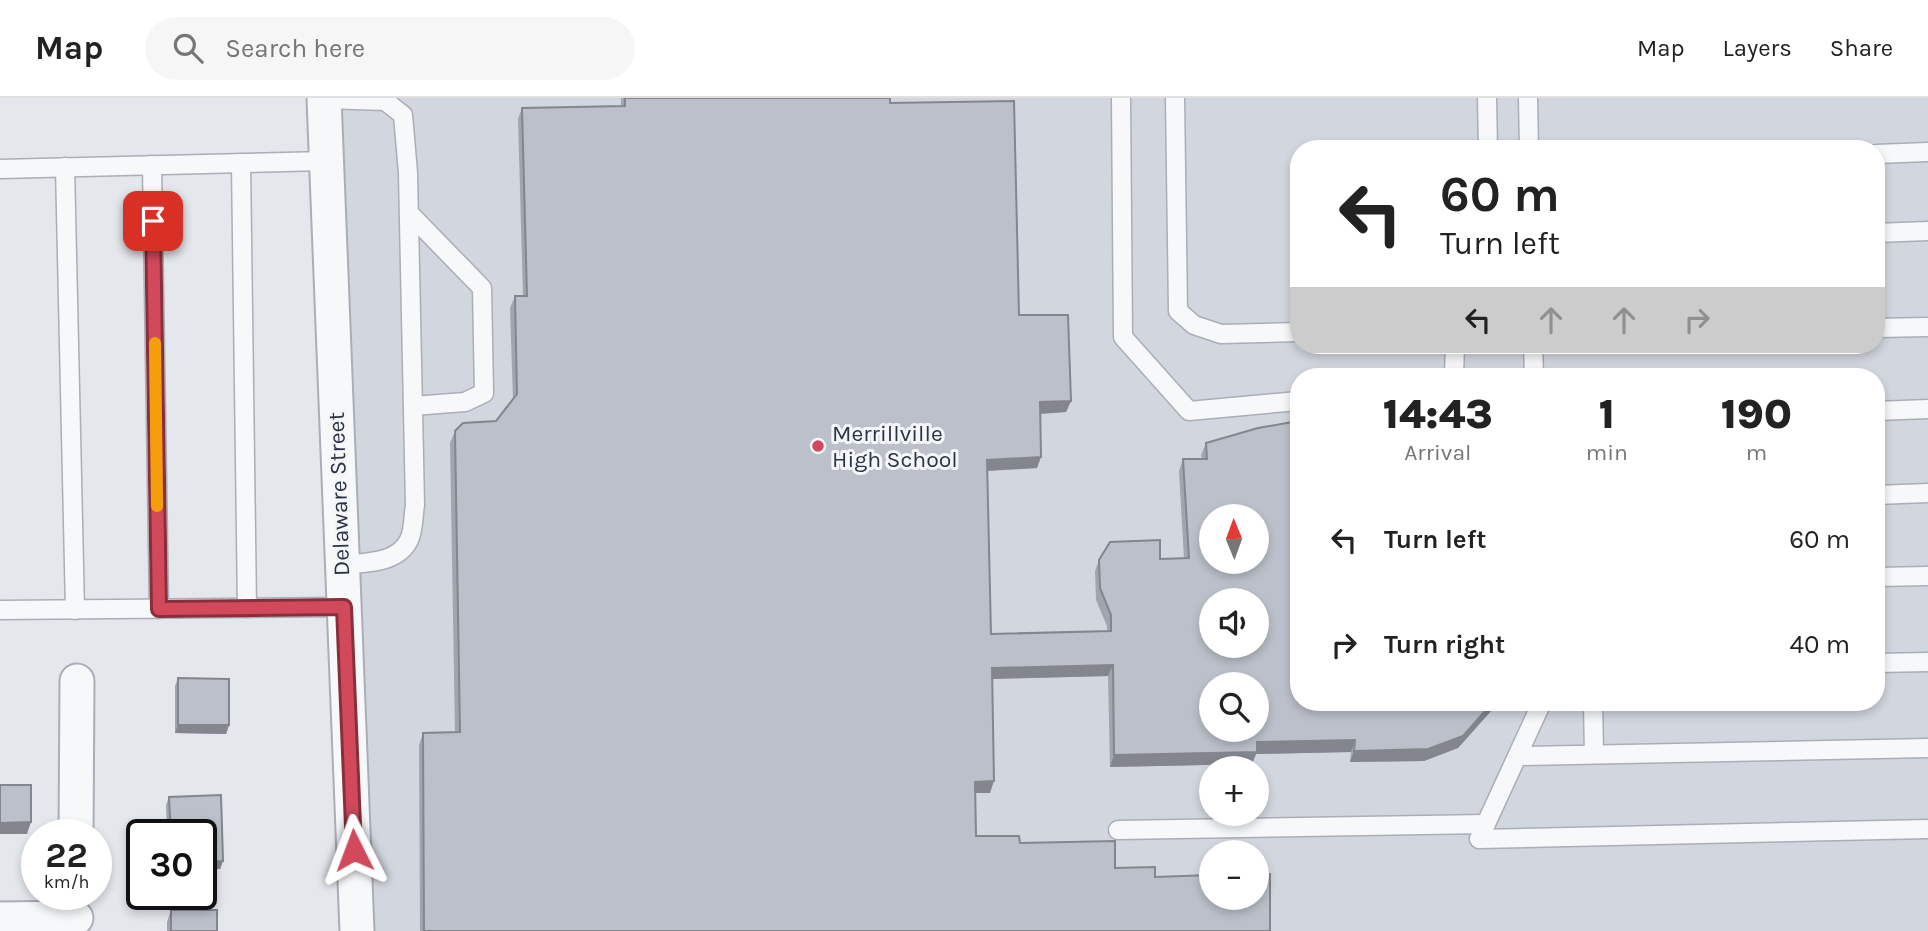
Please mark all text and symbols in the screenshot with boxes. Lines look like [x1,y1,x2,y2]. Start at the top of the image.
search box [145,17,635,80]
text: Map [35,29,103,67]
icon: search [169,29,207,67]
text: Search here [225,33,365,64]
text: Map [1637,34,1685,62]
text: Layers [1723,34,1792,62]
text: Share [1830,34,1893,62]
text: 60 m [1440,166,1560,223]
icon: left [1325,168,1416,259]
pin [123,191,183,251]
icon: arrive [134,202,172,240]
text: Turn left [1440,225,1560,262]
icon: left [1459,301,1497,339]
icon: ahead [1532,301,1570,339]
icon: ahead [1605,301,1643,339]
icon: right [1678,301,1716,339]
text: 14:43 [1383,389,1493,439]
text: 1 [1599,389,1615,439]
text: 190 [1721,389,1792,439]
street label: Delaware Street [323,411,355,576]
place label: Merrillville High School [832,420,958,473]
marker: Merrillville High School [810,438,826,454]
text: Arrival [1404,439,1471,466]
text: min [1586,439,1628,466]
text: m [1746,439,1767,466]
north arrow [1199,504,1269,574]
map controls [1199,504,1269,910]
icon: left [1325,521,1363,559]
text: Turn left [1384,524,1486,555]
text: 60 m [1789,524,1850,555]
button: sound [1199,588,1269,658]
icon: right [1325,626,1363,664]
text: Turn right [1384,629,1505,660]
text: 40 m [1790,629,1850,660]
button: search [1199,672,1269,742]
button: + [1199,756,1269,826]
position arrow [317,813,391,887]
speed limit sign: 30 [126,819,217,910]
text: 22 [45,835,88,876]
button: − [1199,840,1269,910]
text: km/h [44,871,89,893]

